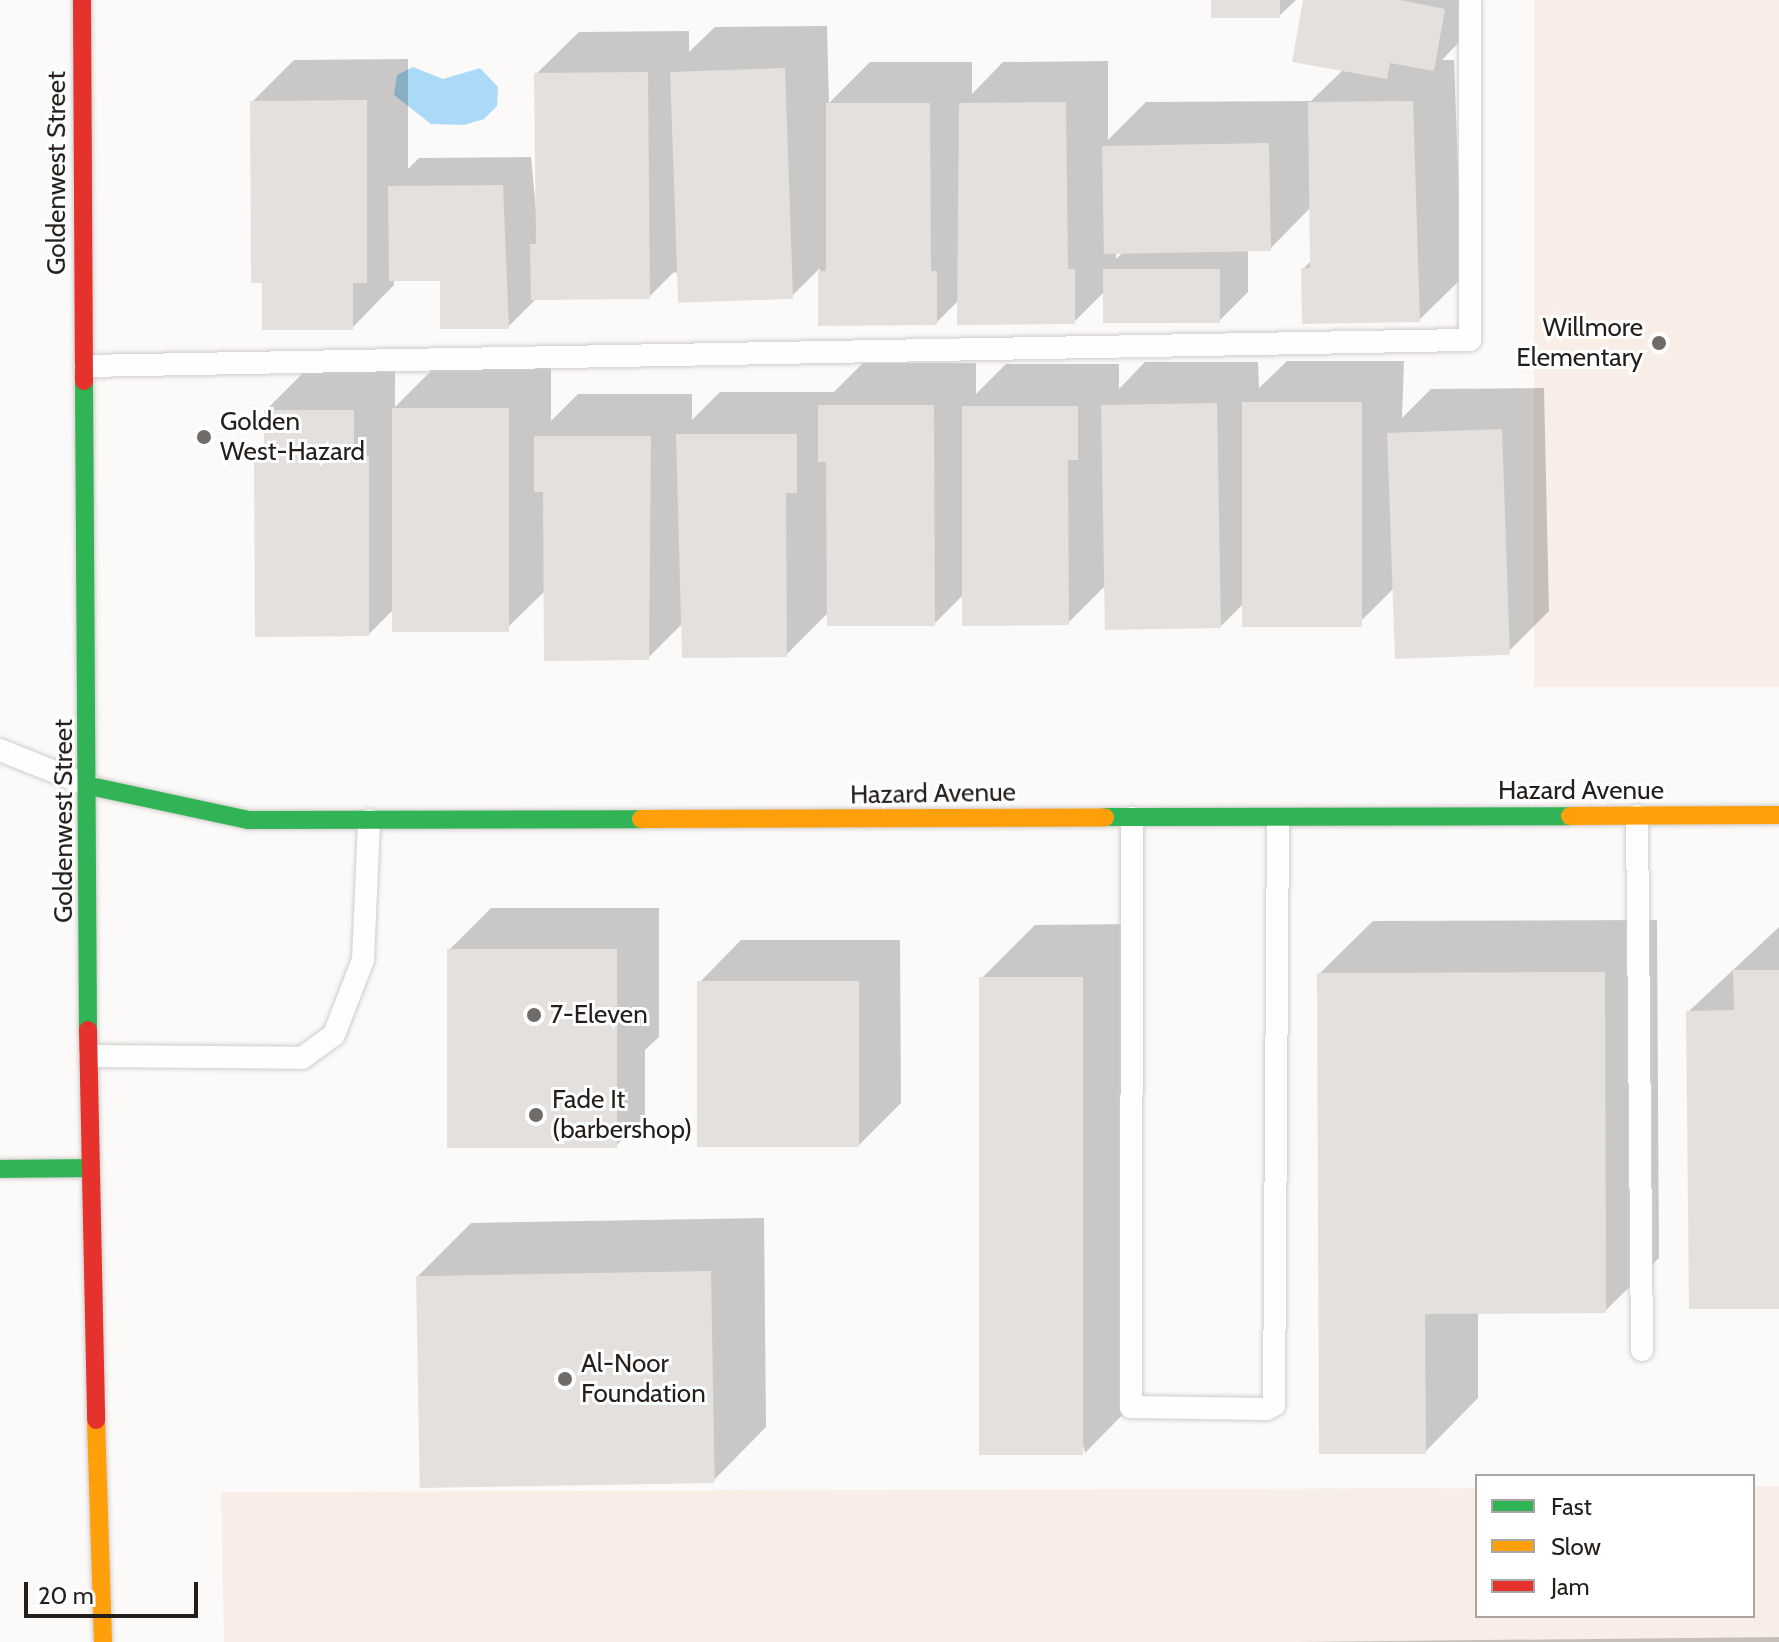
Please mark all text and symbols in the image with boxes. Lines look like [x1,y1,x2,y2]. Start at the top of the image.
street label: Goldenwest Street [41,71,73,275]
place label: Willmore Elementary [1516,312,1643,374]
marker: Willmore Elementary [1650,334,1668,352]
place label: Golden West-Hazard [220,406,365,468]
marker: Golden West-Hazard [195,428,213,446]
street label: Goldenwest Street [48,719,80,923]
street label: Hazard Avenue [1498,775,1664,807]
street label: Hazard Avenue [850,777,1016,811]
place label: 7-Eleven [550,999,648,1031]
marker: 7-Eleven [525,1006,543,1024]
place label: Fade It (barbershop) [552,1084,692,1146]
marker: Fade It (barbershop) [527,1106,545,1124]
place label: Al-Noor Foundation [581,1348,706,1410]
marker: Al-Noor Foundation [556,1370,574,1388]
legend [1475,1474,1755,1618]
text: Fast [1551,1492,1592,1521]
text: Slow [1551,1532,1601,1561]
scale bar [28,1566,202,1616]
text: Jam [1551,1572,1589,1601]
text: 20 m [38,1581,94,1610]

